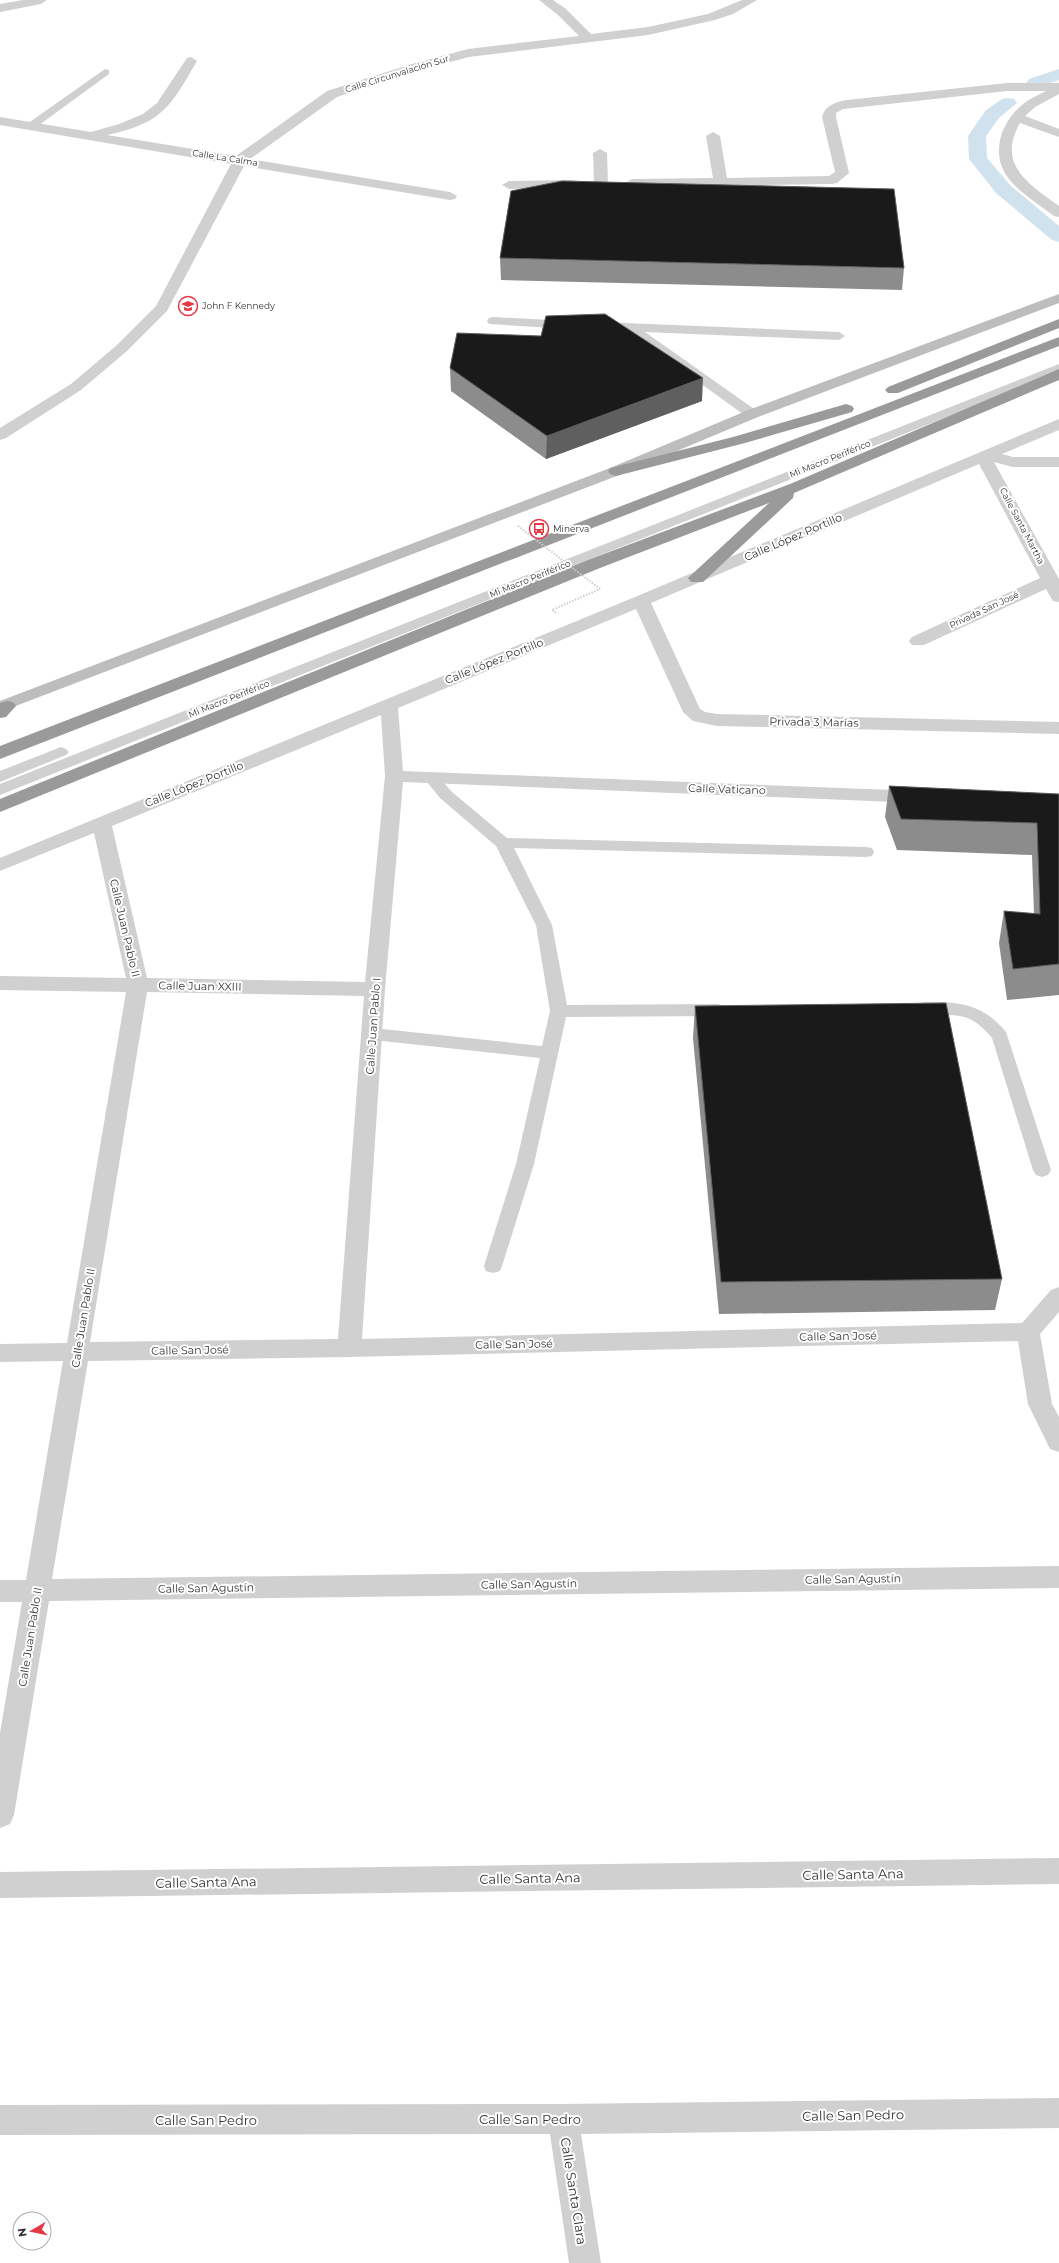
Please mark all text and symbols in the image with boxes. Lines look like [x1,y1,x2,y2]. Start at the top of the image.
street label: Calle Circunvalación Sur [344,52,451,95]
street label: Calle La Calma [192,147,259,168]
school or university icon: John F Kennedy [177,295,199,317]
place label: John F Kennedy [201,300,275,311]
street label: Mi Macro Periférico [788,437,872,480]
street label: Calle Santa Martha [998,486,1047,566]
street label: Calle López Portillo [742,510,844,564]
bus stop icon: Minerva [528,518,550,540]
place label: Minerva [553,523,589,534]
street label: Mi Macro Periférico [488,557,572,600]
street label: Privada San José [947,588,1021,630]
street label: Calle López Portillo [443,635,545,687]
street label: Mi Macro Periférico [187,677,271,720]
street label: Privada 3 Marías [769,714,859,730]
street label: Calle López Portillo [143,758,245,810]
street label: Calle Vaticano [688,781,766,797]
street label: Calle Juan Pablo II [107,878,143,978]
street label: Calle Juan Pablo I [363,977,383,1075]
street label: Calle Juan XXIII [158,978,242,994]
street label: Calle Juan Pablo II [68,1267,98,1369]
street label: Calle San José [799,1328,877,1344]
street label: Calle San José [475,1336,553,1352]
street label: Calle San José [151,1342,229,1358]
street label: Calle San Agustín [805,1571,901,1587]
street label: Calle San Agustín [481,1576,577,1592]
street label: Calle San Agustín [158,1580,254,1596]
street label: Calle Juan Pablo II [15,1586,45,1688]
street label: Calle Santa Ana [802,1865,904,1883]
street label: Calle Santa Ana [479,1869,581,1887]
street label: Calle Santa Ana [155,1873,257,1891]
street label: Calle San Pedro [802,2106,904,2124]
street label: Calle San Pedro [479,2111,581,2127]
street label: Calle San Pedro [155,2112,257,2128]
street label: Calle Santa Clara [558,2136,590,2246]
north arrow [12,2211,52,2251]
text: N [15,2227,30,2238]

